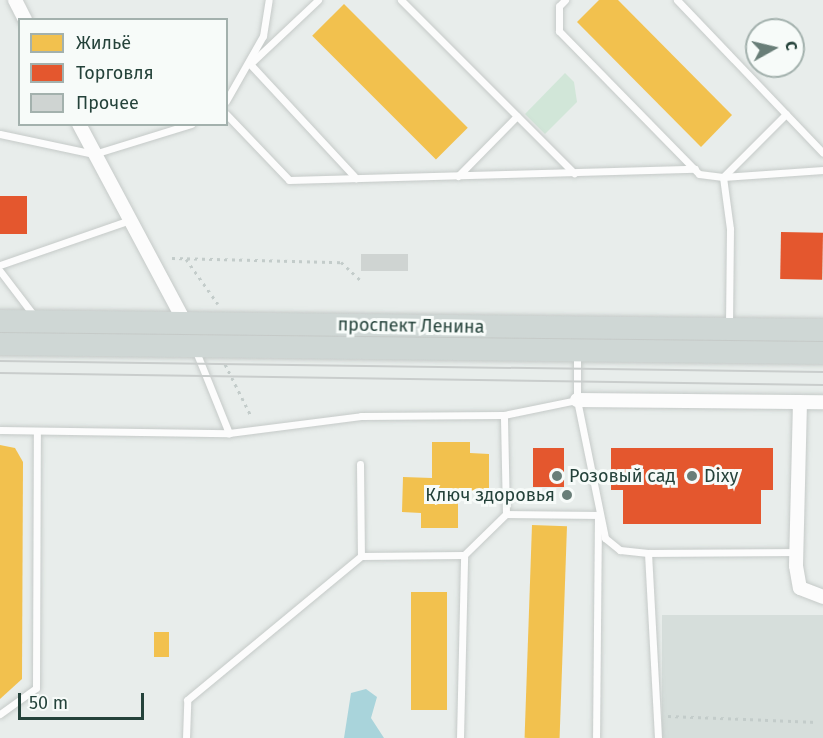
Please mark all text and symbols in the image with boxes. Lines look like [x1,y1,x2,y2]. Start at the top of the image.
legend [18,18,228,126]
north arrow [745,18,805,78]
text: Жильё [76,32,131,54]
text: С [781,40,801,52]
text: Торговля [76,62,154,84]
text: Прочее [76,92,139,114]
street label: проспект Ленина [337,314,485,338]
place label: Розовый сад [569,465,676,487]
place label: Dixy [704,465,738,487]
marker: Розовый сад [550,469,564,483]
marker: Dixy [685,469,699,483]
place label: Ключ здоровья [425,484,555,506]
marker: Ключ здоровья [560,488,574,502]
scale bar [21,681,147,719]
text: 50 m [29,692,68,714]

